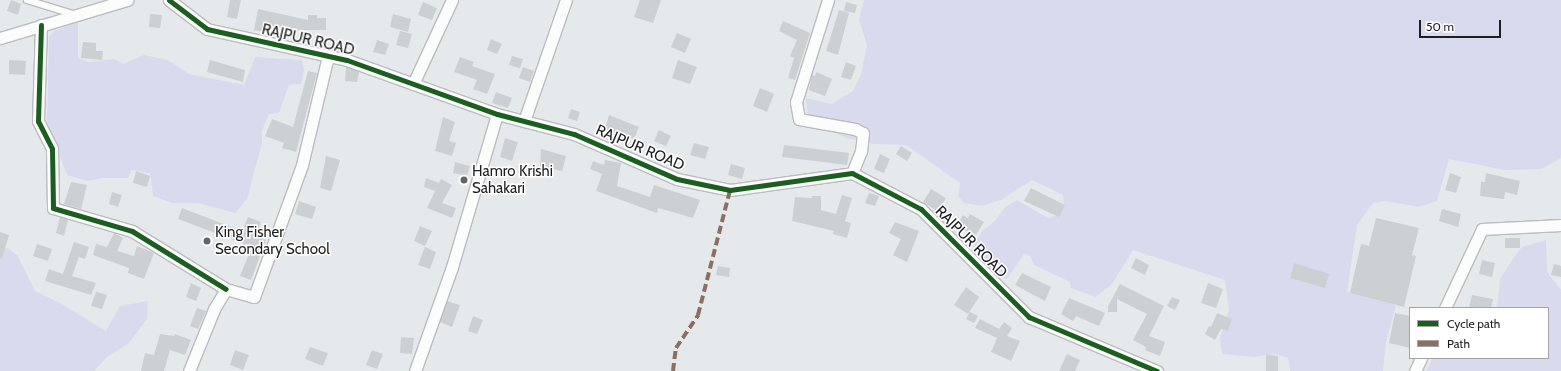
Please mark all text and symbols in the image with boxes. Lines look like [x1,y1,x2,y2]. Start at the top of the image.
scale bar [1421,12,1503,38]
text: 50 m [1426,19,1454,34]
street label: RAJPUR ROAD [260,21,356,59]
street label: RAJPUR ROAD [593,121,687,175]
place label: Hamro Krishi Sahakari [472,162,553,197]
marker: Hamro Krishi Sahakari [459,175,469,185]
street label: RAJPUR ROAD [931,202,1011,282]
place label: King Fisher Secondary School [215,223,330,258]
marker: King Fisher Secondary School [202,236,212,246]
legend [1409,307,1549,359]
text: Cycle path [1447,316,1500,331]
text: Path [1447,336,1470,351]

